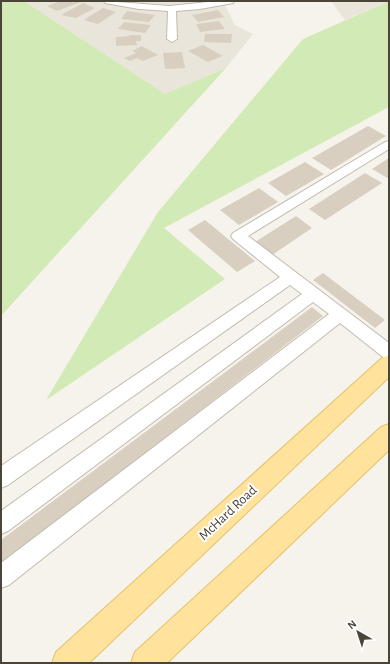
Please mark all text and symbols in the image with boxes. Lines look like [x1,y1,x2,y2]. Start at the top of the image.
street label: McHard Road [196,483,260,543]
north arrow [338,612,378,652]
text: N [346,618,358,631]

